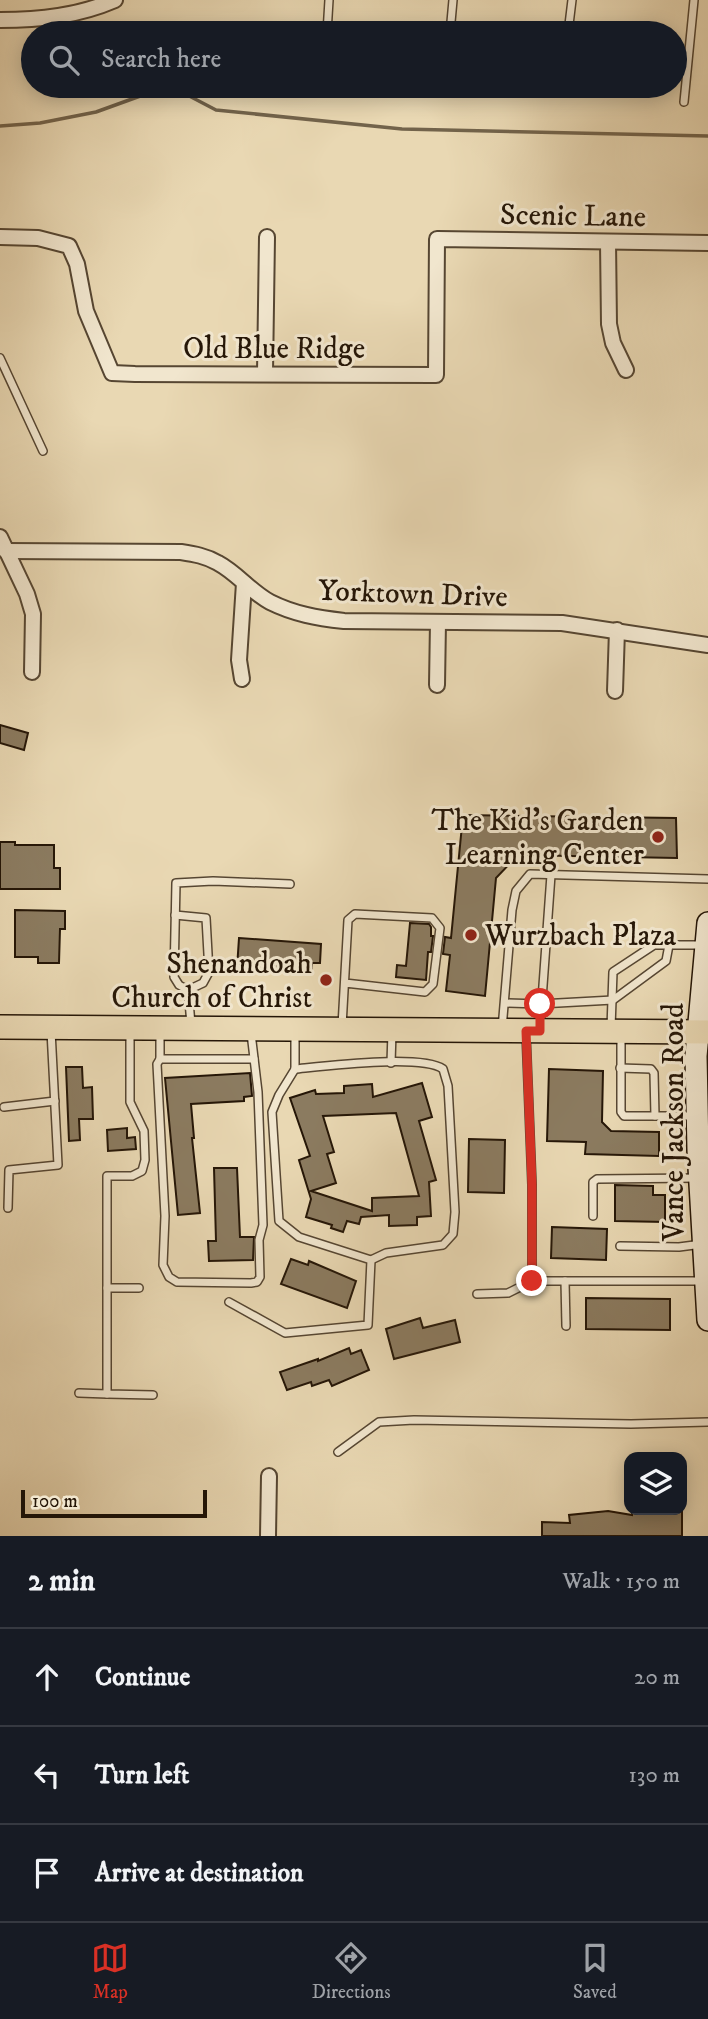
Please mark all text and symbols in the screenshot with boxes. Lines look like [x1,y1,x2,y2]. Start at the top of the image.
search box [21,21,687,98]
icon: search [45,41,83,79]
text: Search here [101,43,221,76]
street label: Scenic Lane [500,197,646,236]
street label: Old Blue Ridge [183,331,365,368]
street label: Yorktown Drive [318,573,508,616]
place label: The Kid's Garden Learning Center [431,803,644,874]
marker: The Kid's Garden Learning Center [650,829,666,845]
place label: Wurzbach Plaza [484,918,677,955]
marker: Wurzbach Plaza [463,927,479,943]
place label: Shenandoah Church of Christ [111,946,312,1017]
marker: Shenandoah Church of Christ [318,972,334,988]
route start [524,988,555,1019]
street label: Vance Jackson Road [656,1003,693,1242]
route end [516,1265,547,1296]
map controls [624,1452,687,1515]
button: layers [624,1452,687,1515]
scale bar [21,1487,206,1519]
text: 100 m [32,1490,78,1513]
text: 2 min [28,1563,95,1600]
text: Walk · 150 m [563,1567,680,1596]
icon: ahead [28,1658,66,1696]
text: Continue [95,1661,190,1694]
text: 20 m [634,1663,680,1692]
icon: left [28,1756,66,1794]
text: Turn left [95,1759,189,1792]
text: 130 m [628,1761,680,1790]
icon: arrive [28,1854,66,1892]
text: Arrive at destination [95,1857,304,1890]
tab: Map [91,1939,129,2004]
tab: Directions [312,1939,391,2004]
tab: Saved [573,1939,617,2004]

